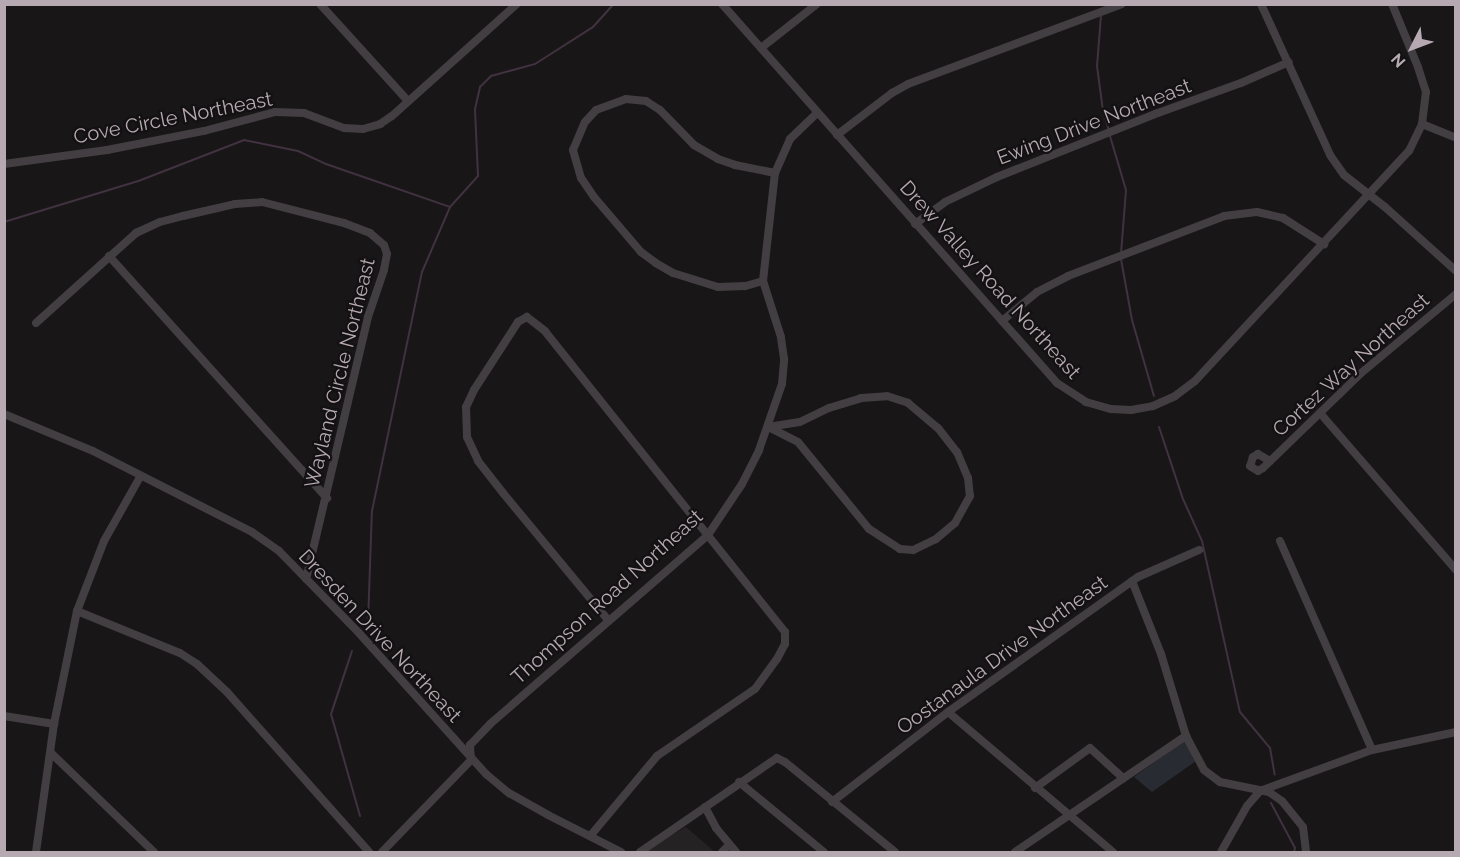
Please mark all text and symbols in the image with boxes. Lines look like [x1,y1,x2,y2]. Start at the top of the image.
north arrow [1382,18,1442,78]
text: N [1387,49,1409,71]
street label: Ewing Drive Northeast [994,74,1194,170]
street label: Cove Circle Northeast [72,87,274,149]
street label: Drew Valley Road Northeast [894,175,1086,385]
street label: Wayland Circle Northeast [300,255,380,491]
street label: Cortez Way Northeast [1267,288,1435,442]
street label: Thompson Road Northeast [506,505,708,689]
street label: Dresden Drive Northeast [294,545,466,727]
street label: Oostanaula Drive Northeast [892,571,1112,739]

